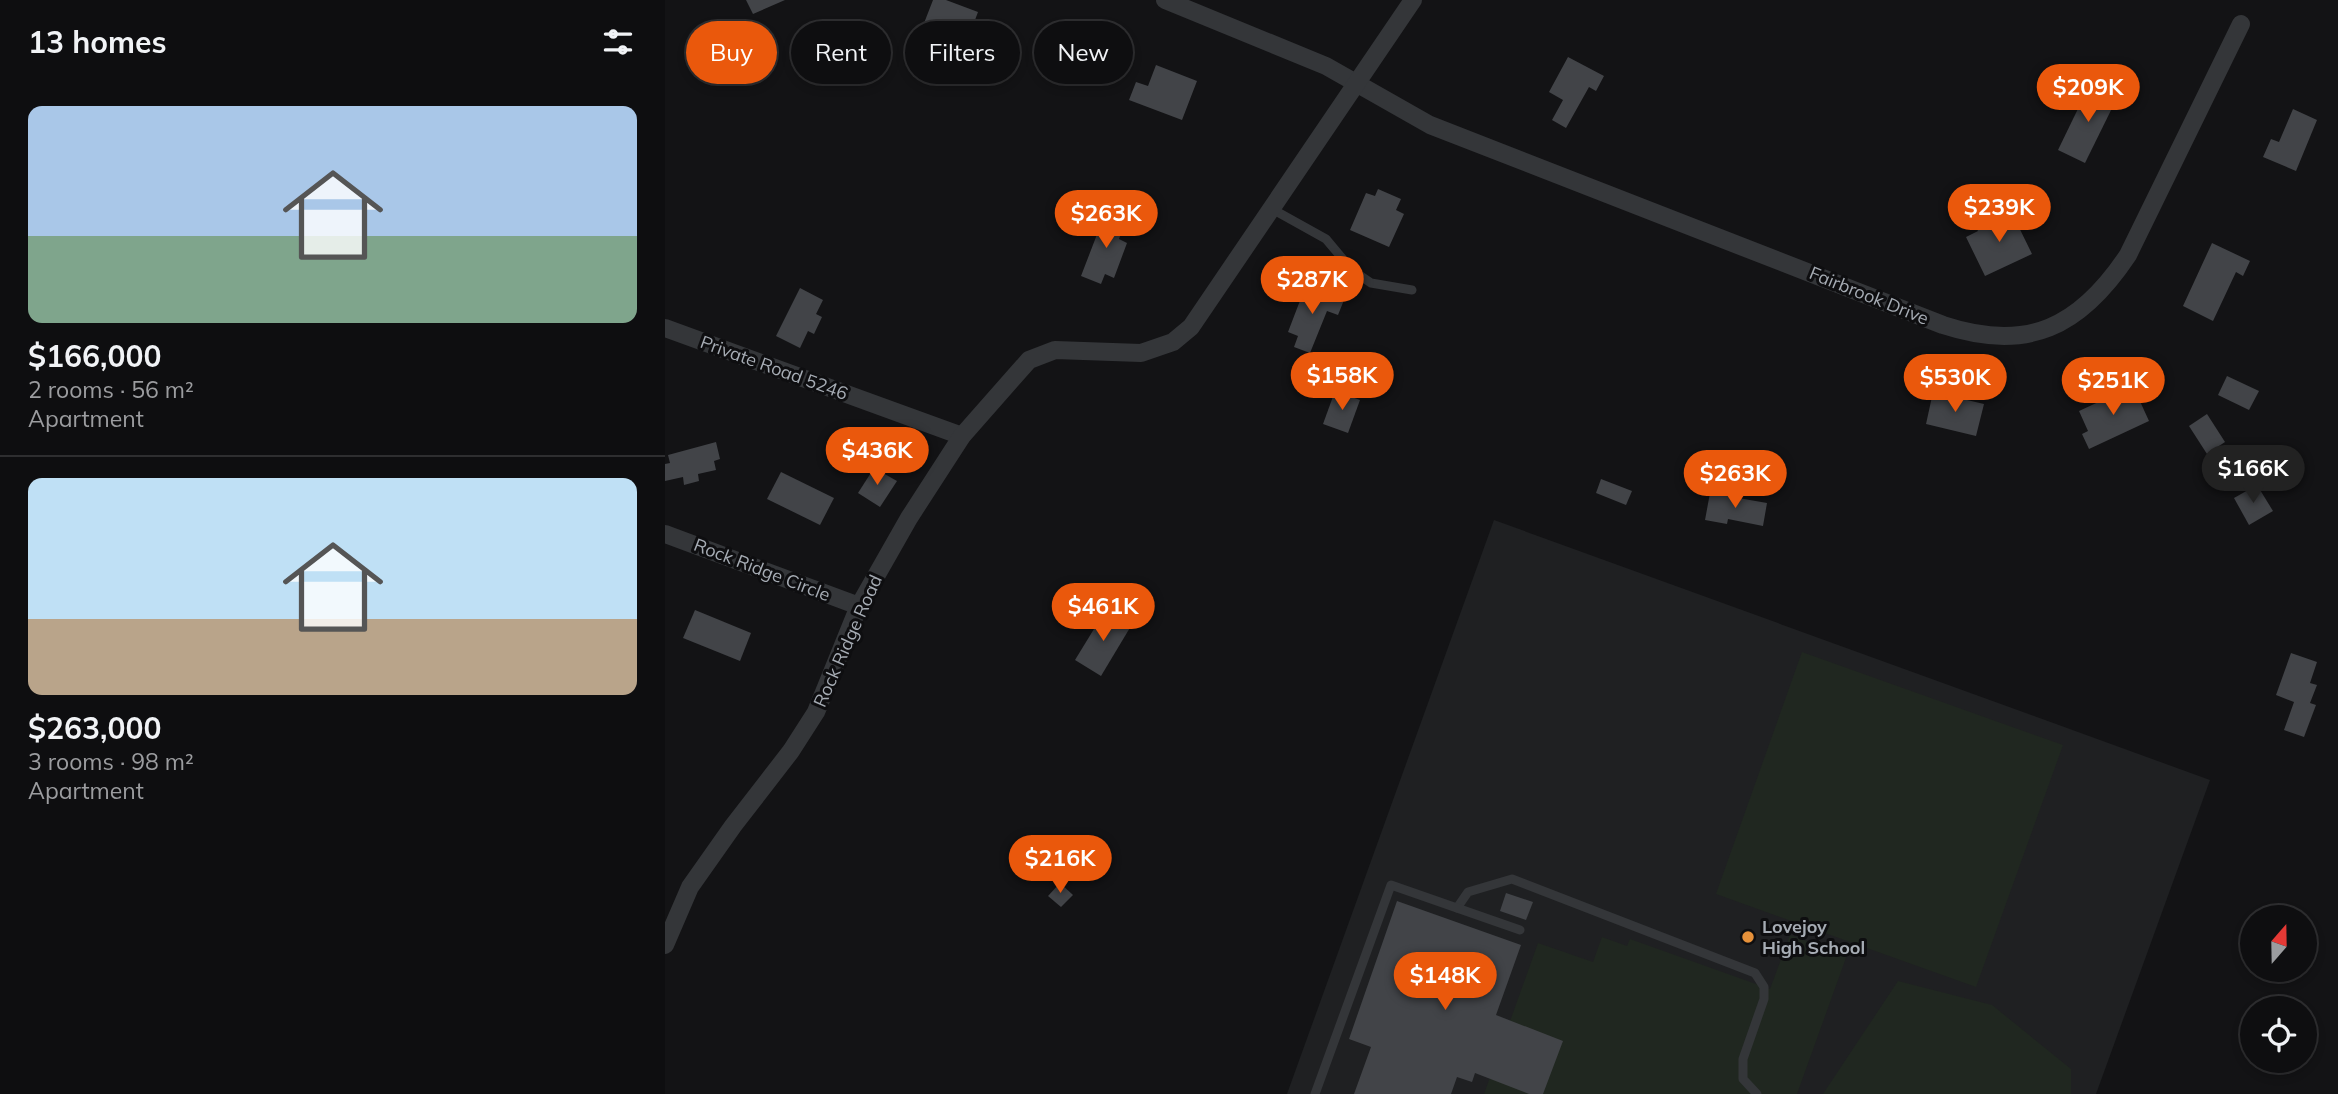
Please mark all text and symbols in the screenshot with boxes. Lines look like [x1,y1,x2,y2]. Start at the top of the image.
chip: Buy [686,21,777,84]
chip: Rent [791,21,891,84]
chip: Filters [905,21,1020,84]
chip: New [1034,21,1133,84]
text: 13 homes [28,23,167,61]
icon: filters [599,23,637,61]
pin: $209K [2039,64,2137,124]
text: $209K [2053,72,2123,101]
icon: home [270,152,396,278]
pin: $239K [1950,184,2048,244]
pin: $263K [1057,190,1155,250]
text: $239K [1964,192,2034,221]
text: $263K [1071,198,1141,227]
pin: $287K [1263,256,1361,316]
street label: Fairbrook Drive [1806,261,1932,330]
text: $287K [1277,264,1347,293]
street label: Private Road 5246 [697,330,851,405]
text: $166,000 [28,337,161,375]
pin: $158K [1293,352,1391,412]
pin: $530K [1906,354,2004,414]
pin: $251K [2064,358,2162,417]
text: $158K [1307,360,1377,389]
text: $530K [1920,362,1990,391]
text: $251K [2078,365,2148,394]
text: 2 rooms · 56 m² [28,375,194,404]
text: Apartment [28,404,144,433]
pin: $436K [828,428,926,487]
text: $436K [842,435,912,464]
pin: $166K [2204,446,2302,505]
pin: $263K [1686,450,1784,510]
text: $166K [2218,453,2288,482]
text: $263K [1700,458,1770,487]
icon: home [270,524,396,650]
street label: Rock Ridge Circle [691,533,834,606]
street label: Rock Ridge Road [808,571,887,711]
pin: $461K [1054,584,1152,643]
text: $461K [1068,591,1138,620]
text: $263,000 [28,709,161,747]
text: 3 rooms · 98 m² [28,747,194,776]
text: Apartment [28,776,144,805]
pin: $216K [1011,836,1109,895]
text: $216K [1025,843,1095,872]
north arrow [2240,905,2317,982]
map controls [2240,905,2317,1073]
place label: Lovejoy High School [1762,915,1865,959]
marker: Lovejoy High School [1740,929,1756,945]
pin: $148K [1396,953,1494,1012]
text: $148K [1410,960,1480,989]
button: locate [2240,996,2317,1073]

